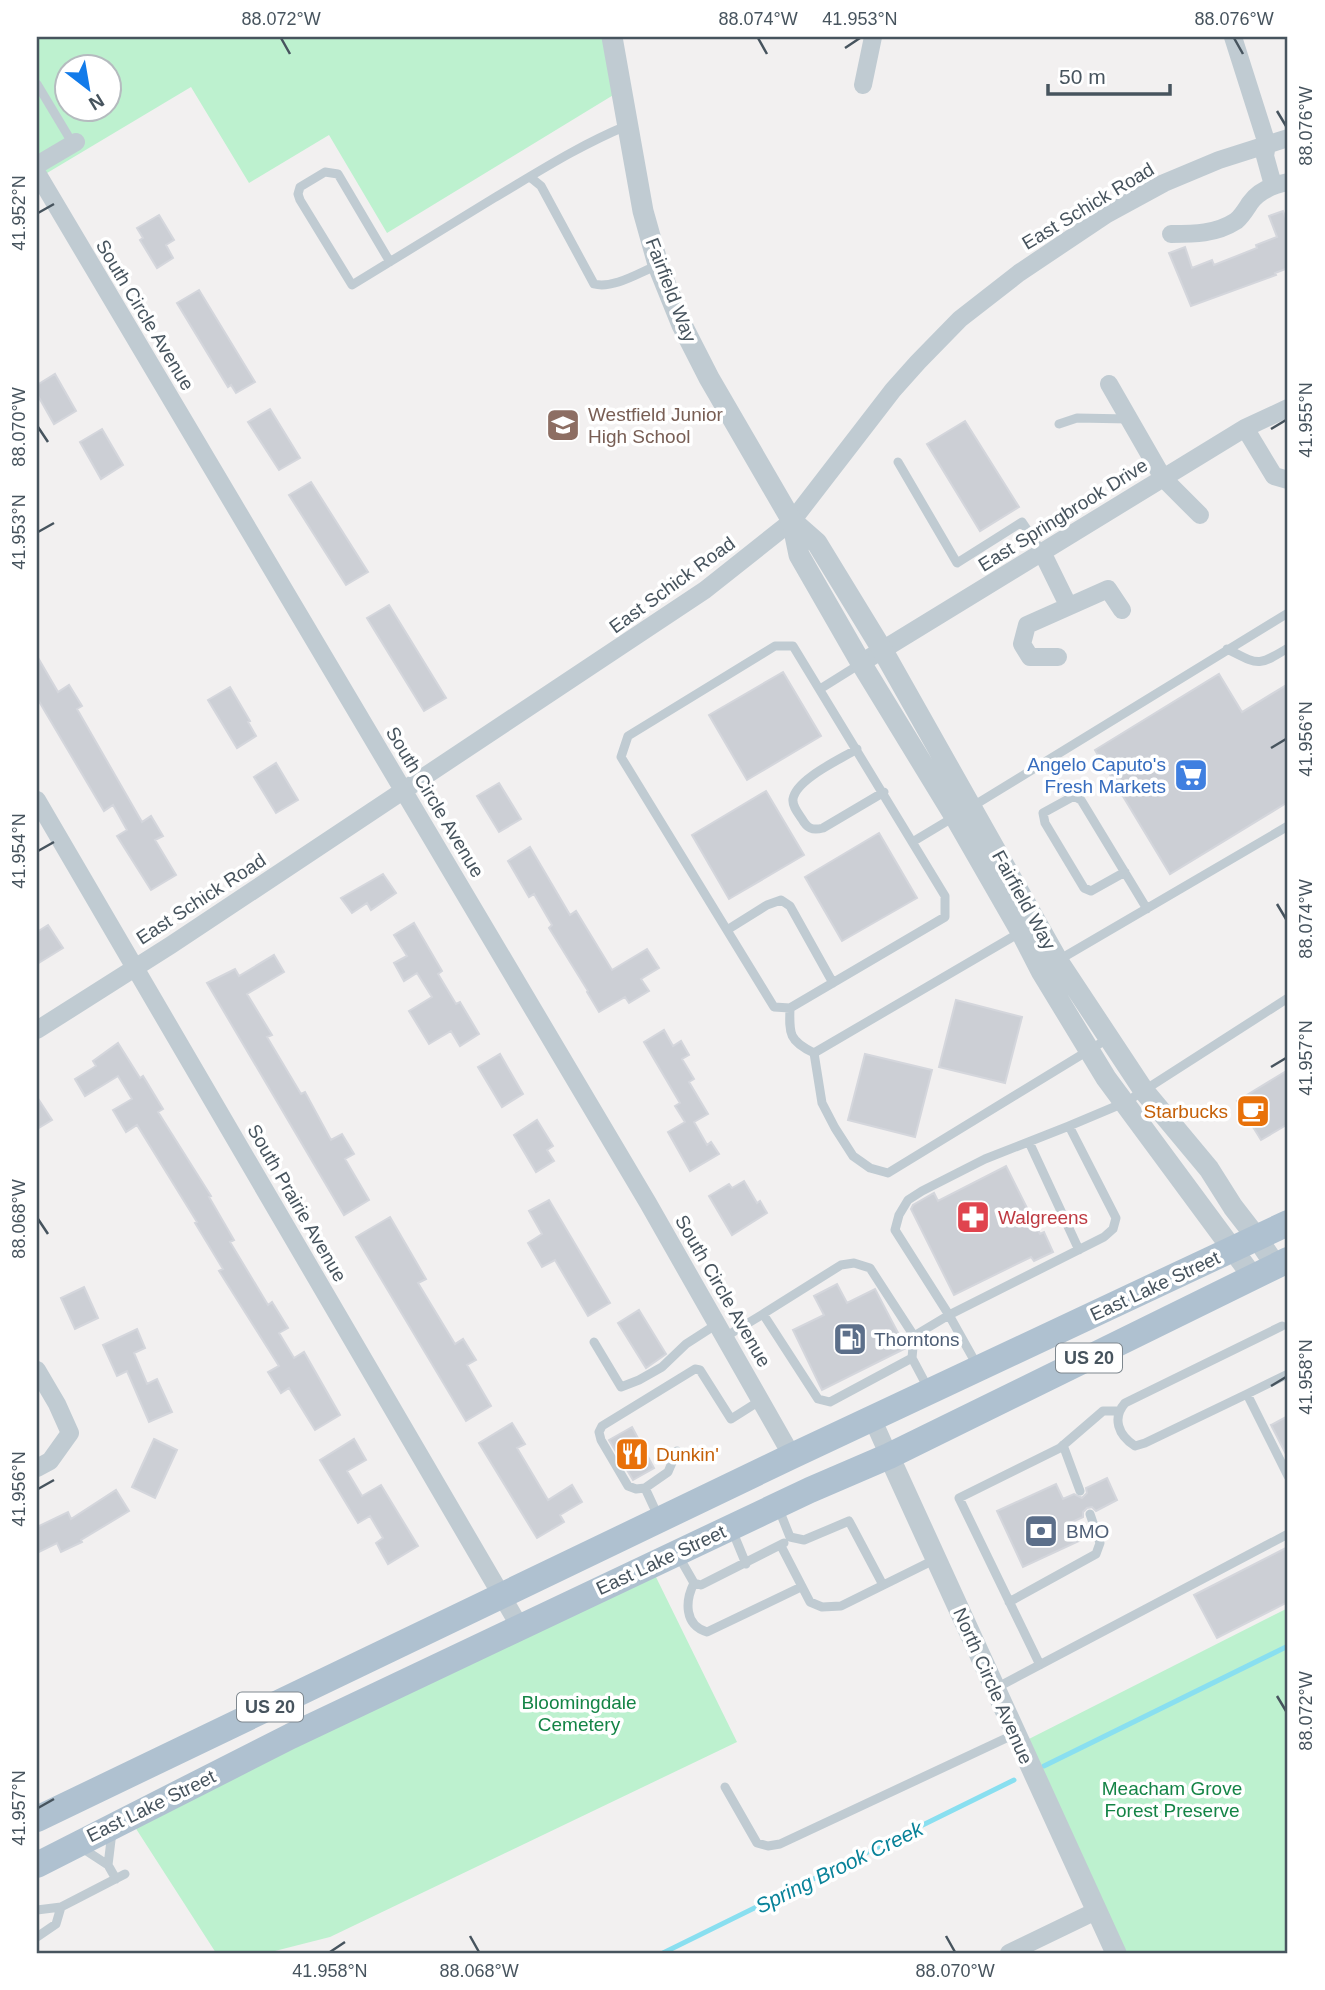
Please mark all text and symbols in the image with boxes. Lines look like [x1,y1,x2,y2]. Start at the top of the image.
text: 88.072°W [241,9,321,29]
text: 88.074°W [718,9,798,29]
text: 41.953°N [822,9,898,29]
text: 88.076°W [1194,9,1274,29]
north arrow [52,52,122,122]
scale bar [1048,52,1171,96]
text: 50 m [1059,65,1106,88]
text: 88.076°W [1296,86,1316,166]
text: N [85,90,108,115]
street label: East Schick Road [1018,158,1158,254]
text: 41.952°N [9,175,29,251]
street label: Fairfield Way [641,235,701,346]
street label: South Circle Avenue [92,236,198,394]
text: 41.955°N [1296,382,1316,458]
text: 88.070°W [9,387,29,467]
place label: Westfield Junior High School [588,404,723,447]
school or university icon: Westfield Junior High School [544,406,582,444]
street label: East Springbrook Drive [975,454,1151,576]
text: 41.953°N [9,494,29,570]
street label: East Schick Road [605,532,739,638]
text: 41.956°N [1296,701,1316,777]
street label: South Circle Avenue [382,723,488,881]
place label: Angelo Caputo's Fresh Markets [1027,754,1166,797]
supermarket icon: Angelo Caputo's Fresh Markets [1172,756,1210,794]
text: 41.954°N [9,813,29,889]
street label: Fairfield Way [988,847,1060,954]
street label: East Schick Road [132,849,270,949]
text: 88.074°W [1296,879,1316,959]
text: 41.957°N [1296,1020,1316,1096]
cafe icon: Starbucks [1234,1092,1272,1130]
place label: Starbucks [1144,1101,1228,1122]
street label: South Prairie Avenue [243,1121,351,1285]
text: 88.068°W [9,1179,29,1259]
pharmacy icon: Walgreens [954,1198,992,1236]
place label: Walgreens [998,1207,1088,1228]
street label: South Circle Avenue [671,1211,775,1371]
street label: East Lake Street [1087,1246,1224,1325]
fuel station icon: Thorntons [831,1320,869,1358]
place label: Thorntons [874,1329,960,1350]
text: 41.958°N [1296,1339,1316,1415]
road number: US 20 [1056,1344,1122,1372]
restaurant icon: Dunkin' [613,1435,651,1473]
place label: Dunkin' [656,1444,719,1465]
text: 41.956°N [9,1451,29,1527]
bank icon: BMO [1022,1512,1060,1550]
street label: East Lake Street [593,1520,730,1599]
place label: BMO [1066,1521,1109,1542]
street label: North Circle Avenue [949,1605,1037,1767]
text: 88.072°W [1296,1671,1316,1751]
road number: US 20 [237,1692,303,1722]
park label: Bloomingdale Cemetery [521,1692,637,1735]
street label: East Lake Street [83,1765,219,1846]
text: 41.957°N [9,1770,29,1846]
park label: Meacham Grove Forest Preserve [1102,1778,1242,1821]
water label: Spring Brook Creek [752,1816,928,1918]
text: 41.958°N [292,1961,368,1981]
text: 88.068°W [439,1961,519,1981]
text: 88.070°W [915,1961,995,1981]

